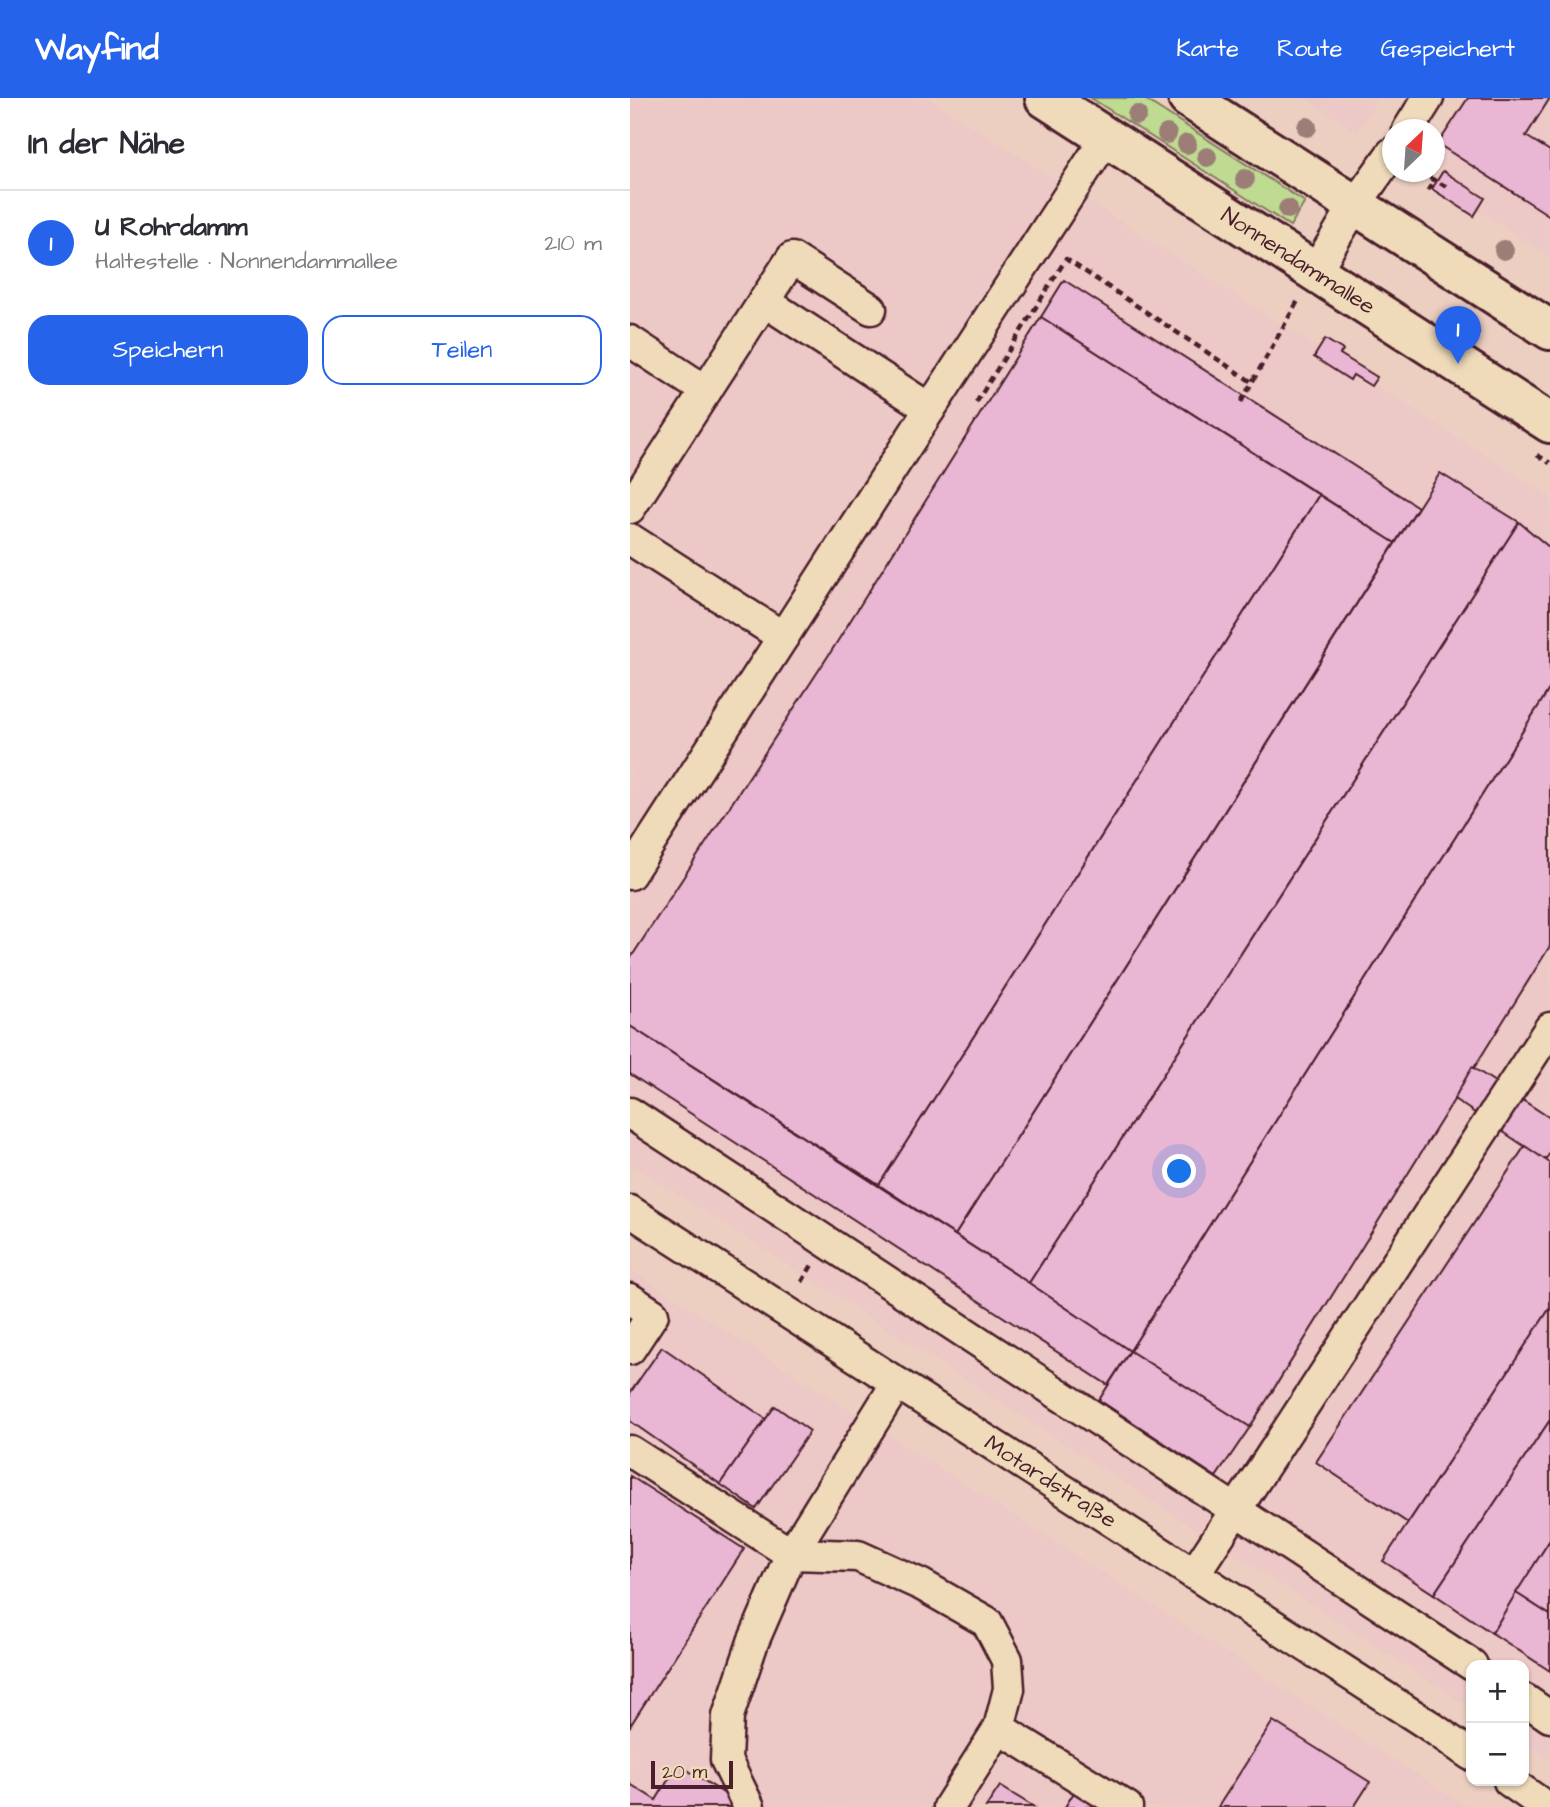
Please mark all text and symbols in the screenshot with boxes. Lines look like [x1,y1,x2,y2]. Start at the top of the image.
text: Wayfind [35,26,159,72]
text: Karte [1176,32,1239,66]
text: Route [1277,32,1342,66]
text: Gespeichert [1380,32,1515,66]
north arrow [1382,119,1445,182]
text: In der Nähe [28,123,185,165]
street label: Nonnendammallee [1215,199,1381,322]
text: U Rohrdamm [95,209,247,245]
text: 1 [50,227,52,259]
text: 210 m [544,227,602,259]
text: Haltestelle · Nonnendammallee [95,245,398,277]
pin: 1 [1435,306,1481,364]
button: Speichern [28,315,308,385]
button: Teilen [322,315,602,385]
your location [1162,1154,1196,1188]
street label: Motardstraße [978,1427,1123,1536]
map controls [1466,1660,1529,1786]
button: + [1466,1660,1529,1723]
button: − [1466,1723,1529,1786]
scale bar [651,1758,733,1790]
text: 20 m [662,1759,707,1786]

